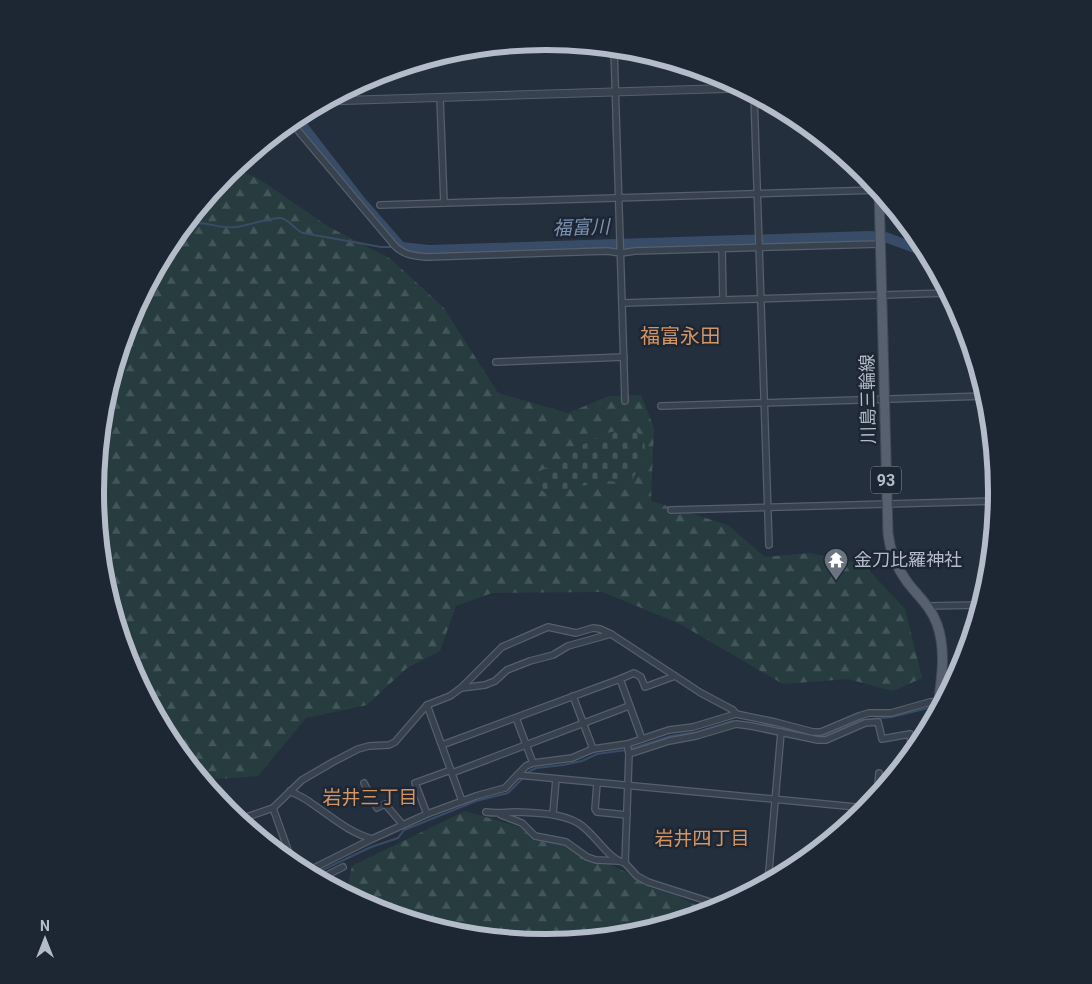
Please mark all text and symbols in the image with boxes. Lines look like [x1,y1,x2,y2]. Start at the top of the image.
water label: 福富川 [552,215,612,240]
district label: 福富永田 [640,324,720,348]
street label: 川島三輪線 [856,354,879,444]
road number: 93 [871,466,901,494]
temple icon: 金刀比羅神社 [823,547,849,581]
place label: 金刀比羅神社 [854,549,962,570]
district label: 岩井三丁目 [322,786,418,809]
district label: 岩井四丁目 [654,827,750,850]
north arrow [20,914,70,964]
text: N [40,918,50,934]

